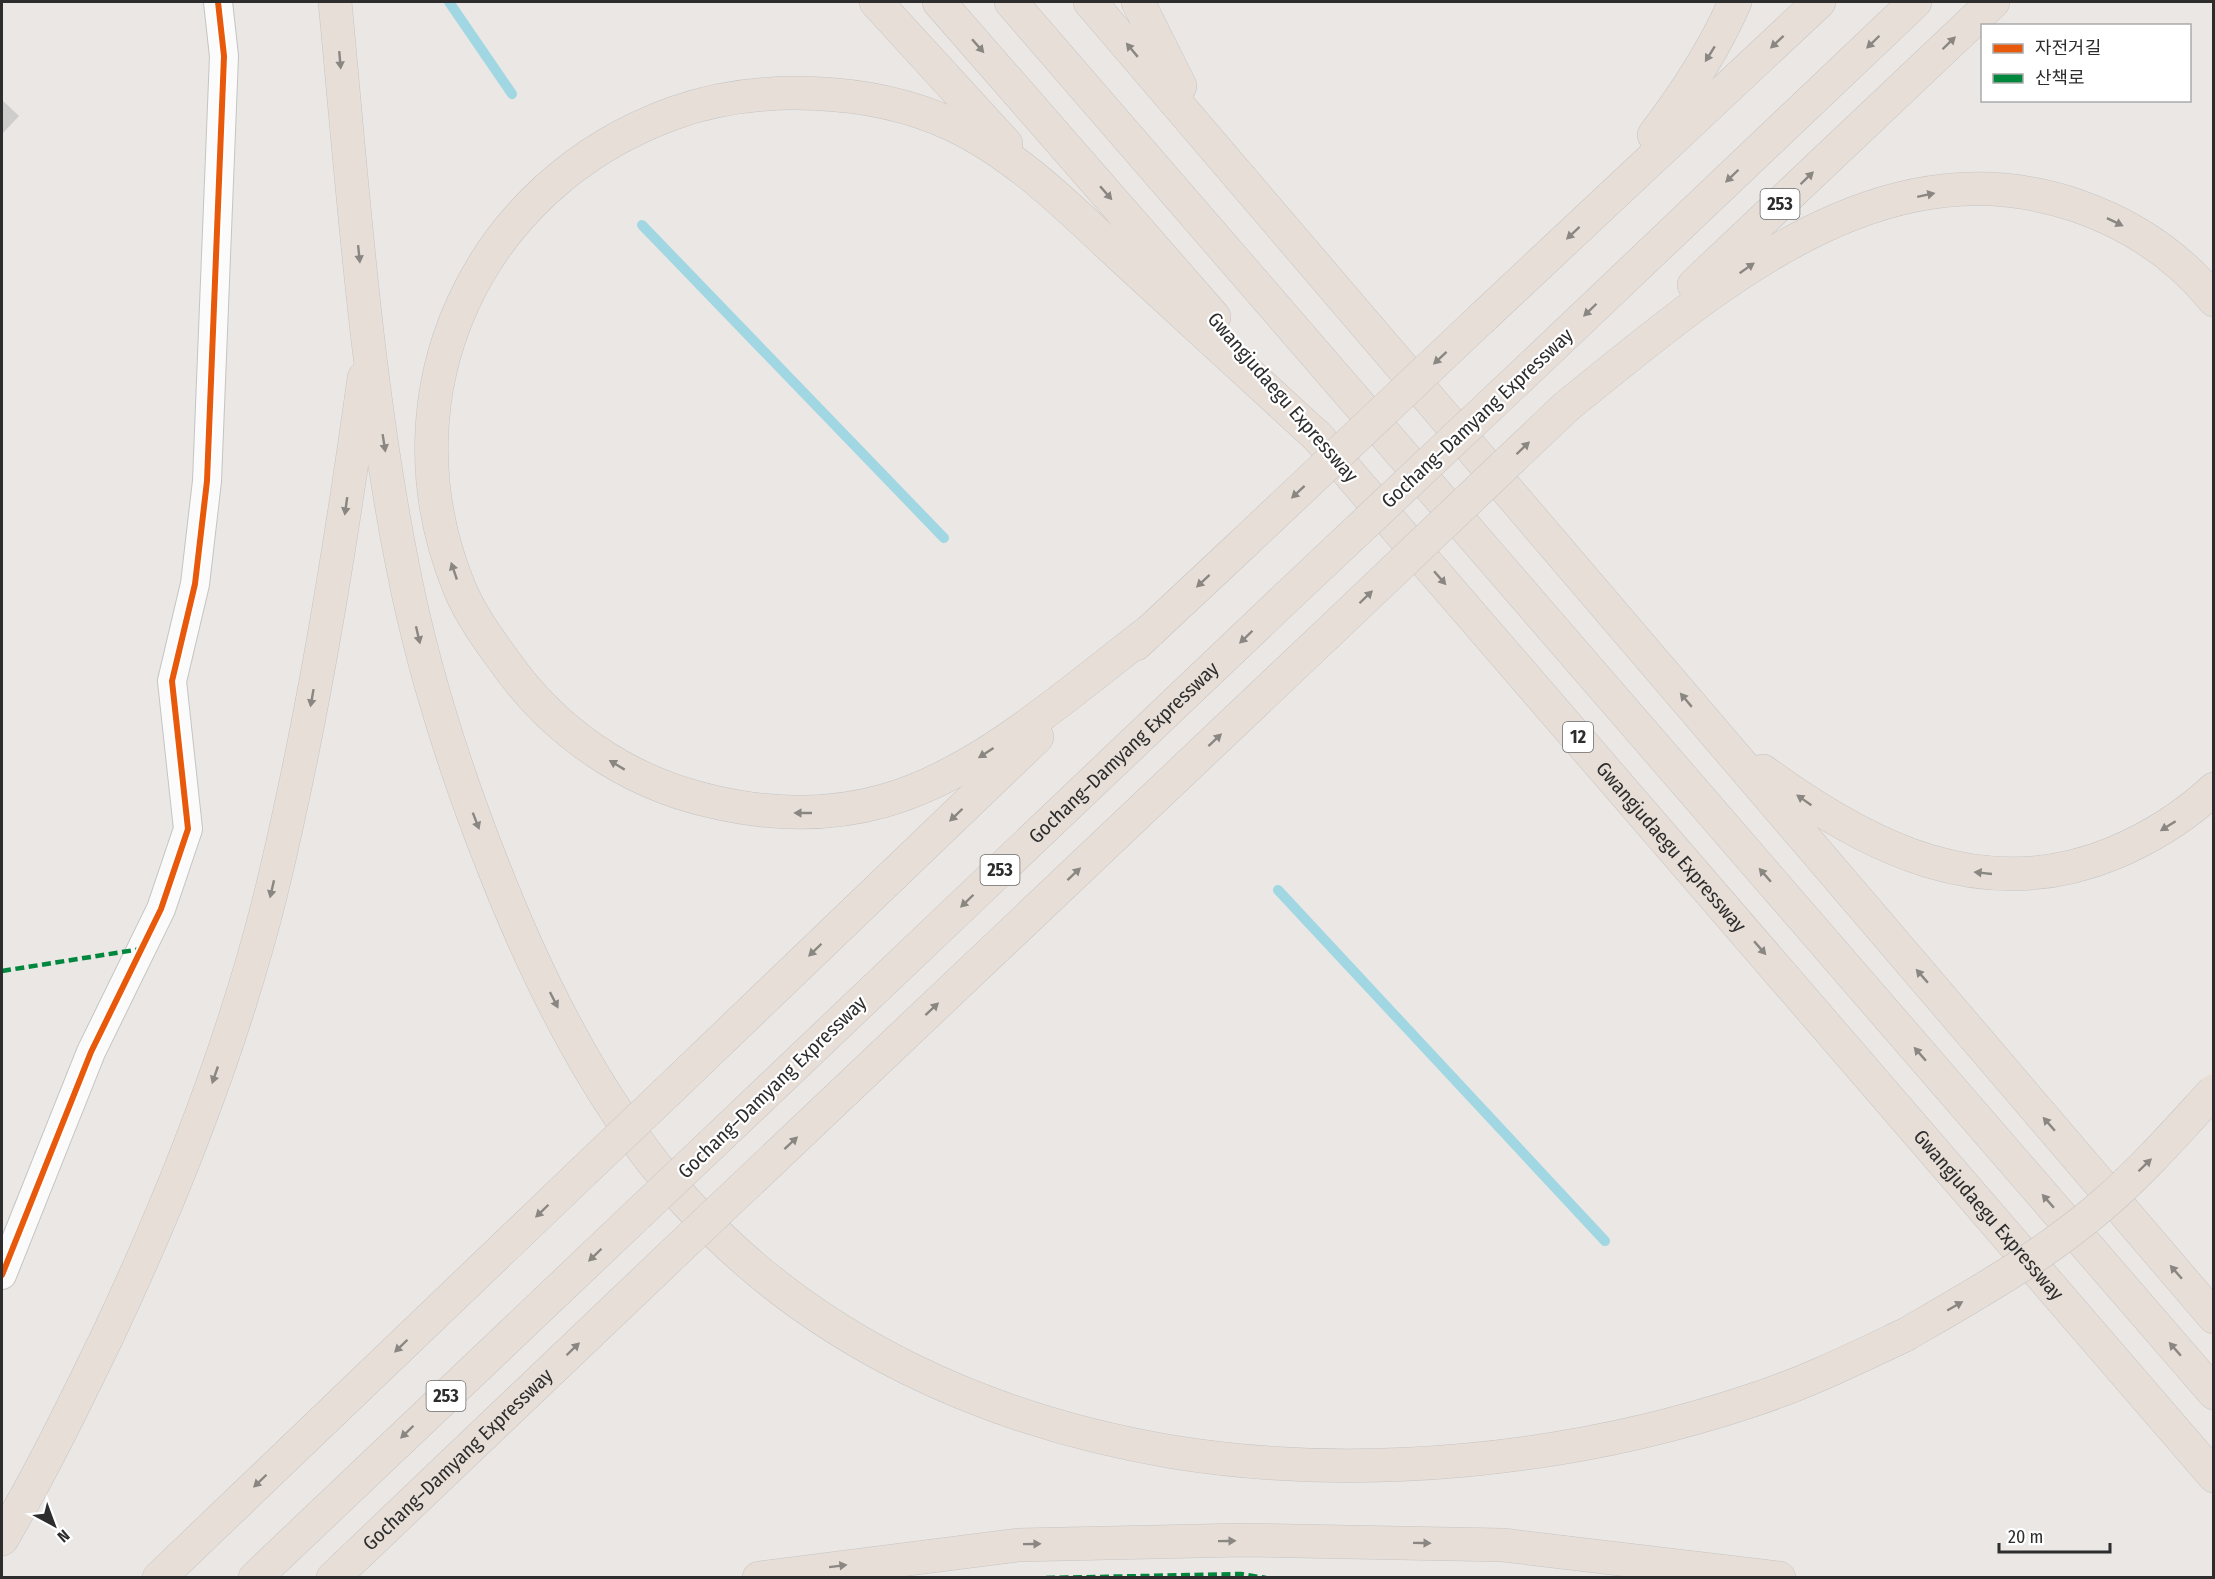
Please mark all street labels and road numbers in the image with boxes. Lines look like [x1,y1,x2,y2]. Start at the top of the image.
road number: 253 [1760,189,1800,219]
street label: Gwangjudaegu Expressway [1203,307,1363,487]
street label: Gochang–Damyang Expressway [1376,323,1578,513]
street label: Gochang–Damyang Expressway [1024,657,1223,848]
road number: 12 [1563,722,1593,752]
street label: Gwangjudaegu Expressway [1591,757,1752,937]
road number: 253 [980,855,1020,885]
street label: Gochang–Damyang Expressway [673,991,871,1183]
street label: Gwangjudaegu Expressway [1909,1125,2069,1305]
street label: Gochang–Damyang Expressway [358,1363,557,1555]
road number: 253 [426,1381,466,1411]

